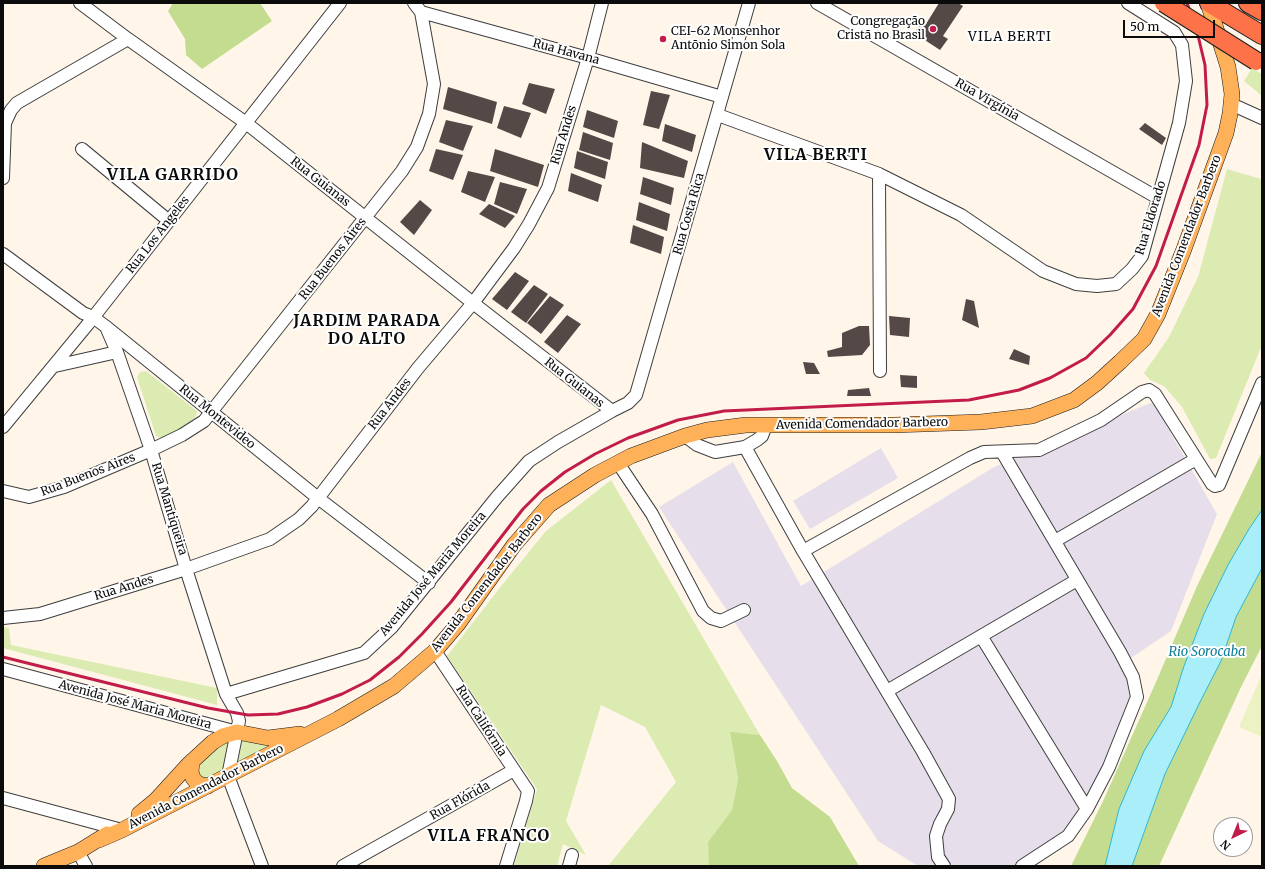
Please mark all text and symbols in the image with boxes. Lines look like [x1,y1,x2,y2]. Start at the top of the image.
scale bar [1125,12,1217,38]
place label: Congregação Cristã no Brasil [837,15,925,43]
text: 50 m [1130,19,1159,34]
marker: Congregação Cristã no Brasil [928,24,938,34]
place label: CEI-62 Monsenhor Antõnio Simon Sola [671,25,785,53]
district label: VILA BERTI [968,29,1052,45]
marker: CEI-62 Monsenhor Antõnio Simon Sola [658,34,668,44]
street label: Rua Havana [531,36,601,68]
street label: Rua Virgínia [952,76,1022,124]
street label: Rua Andes [548,104,580,166]
district label: VILA BERTI [764,145,868,165]
street label: Avenida Comendador Barbero [1149,153,1225,319]
street label: Rua Guianas [287,154,353,210]
district label: VILA GARRIDO [107,165,239,185]
street label: Rua Costa Rica [670,172,708,256]
street label: Rua Eldorado [1133,179,1169,257]
street label: Rua Los Angeles [123,194,193,276]
street label: Rua Buenos Aires [296,215,370,303]
district label: JARDIM PARADA DO ALTO [293,311,441,349]
street label: Rua Guianas [541,355,607,411]
street label: Rua Andes [366,376,414,432]
street label: Rua Montevideo [176,382,258,452]
street label: Avenida Comendador Barbero [776,415,948,433]
street label: Rua Buenos Aires [39,450,137,500]
street label: Rua Mantiqueira [148,461,190,557]
street label: Avenida José Maria Moreira [377,509,489,639]
street label: Avenida Comendador Barbero [428,511,546,655]
street label: Rua Andes [93,572,155,604]
water label: Rio Sorocaba [1169,644,1245,660]
street label: Avenida José Maria Moreira [57,678,213,732]
street label: Rua Califórnia [453,683,509,759]
street label: Avenida Comendador Barbero [126,742,286,832]
street label: Rua Flórida [428,779,492,823]
north arrow [1213,817,1253,857]
district label: VILA FRANCO [428,826,550,846]
text: N [1218,837,1233,853]

